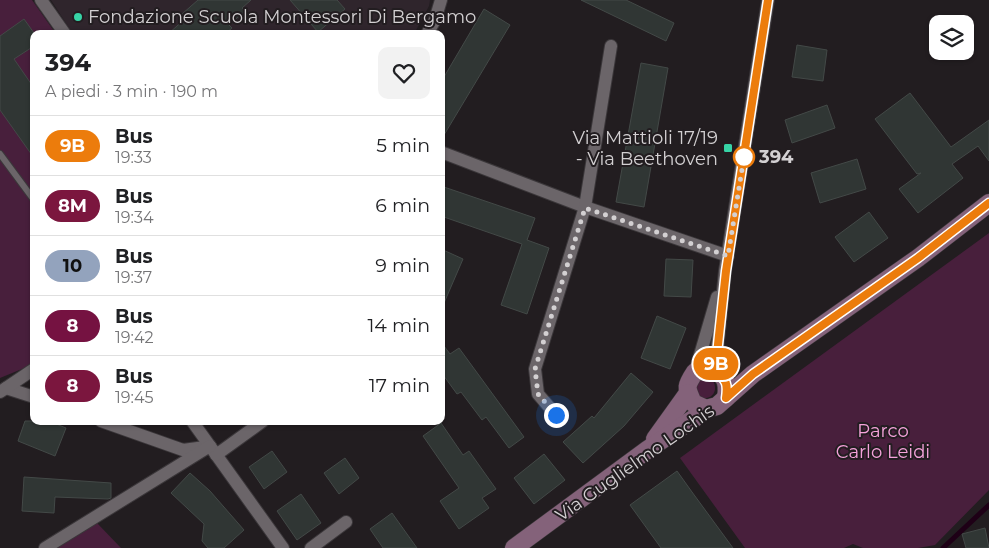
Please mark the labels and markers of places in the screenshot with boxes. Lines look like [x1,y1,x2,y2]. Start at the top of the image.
place label: Fondazione Scuola Montessori Di Bergamo [88,6,476,28]
marker: Fondazione Scuola Montessori Di Bergamo [72,11,84,23]
place label: Via Mattioli 17/19 - Via Beethoven [573,127,718,170]
marker: Via Mattioli 17/19 - Via Beethoven [722,142,734,154]
marker: 394 [733,146,755,168]
place label: 394 [758,146,794,168]

